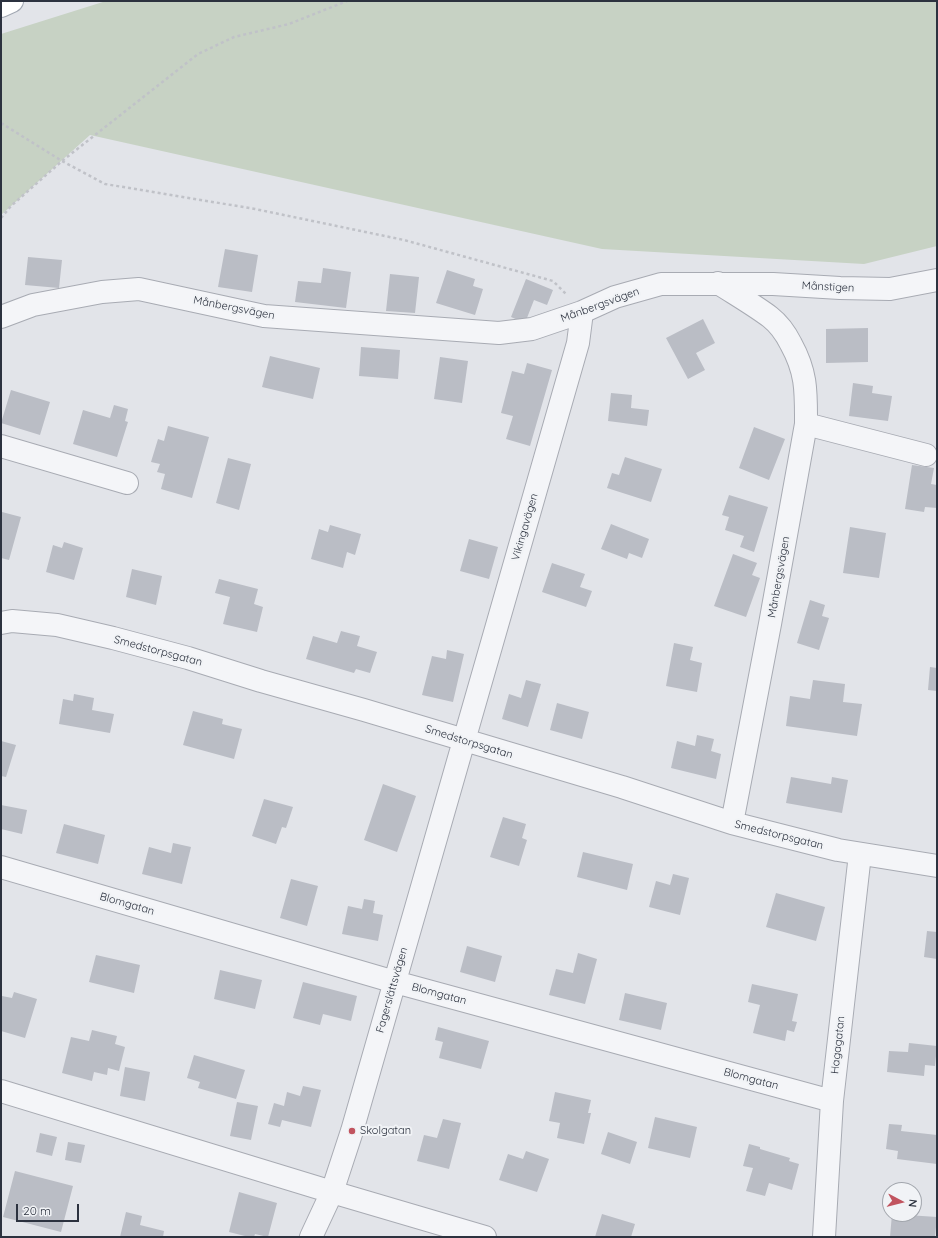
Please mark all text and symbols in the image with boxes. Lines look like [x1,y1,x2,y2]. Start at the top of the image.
street label: Månstigen [801,279,855,295]
street label: Månbergsvägen [559,285,641,325]
street label: Månbergsvägen [192,294,276,322]
street label: Vikingavägen [509,492,541,562]
street label: Månbergsvägen [765,535,793,619]
street label: Smedstorpsgatan [112,633,204,669]
street label: Smedstorpsgatan [424,722,514,762]
street label: Smedstorpsgatan [733,818,825,852]
street label: Blomgatan [98,890,156,918]
street label: Fagerslättsvägen [373,946,411,1034]
street label: Blomgatan [410,980,468,1008]
street label: Hagagatan [828,1015,848,1075]
street label: Blomgatan [722,1065,780,1093]
place label: Skolgatan [360,1124,411,1138]
marker: Skolgatan [347,1126,357,1136]
north arrow [882,1182,922,1222]
scale bar [18,1196,81,1222]
text: N [905,1198,920,1208]
text: 20 m [23,1203,51,1218]

